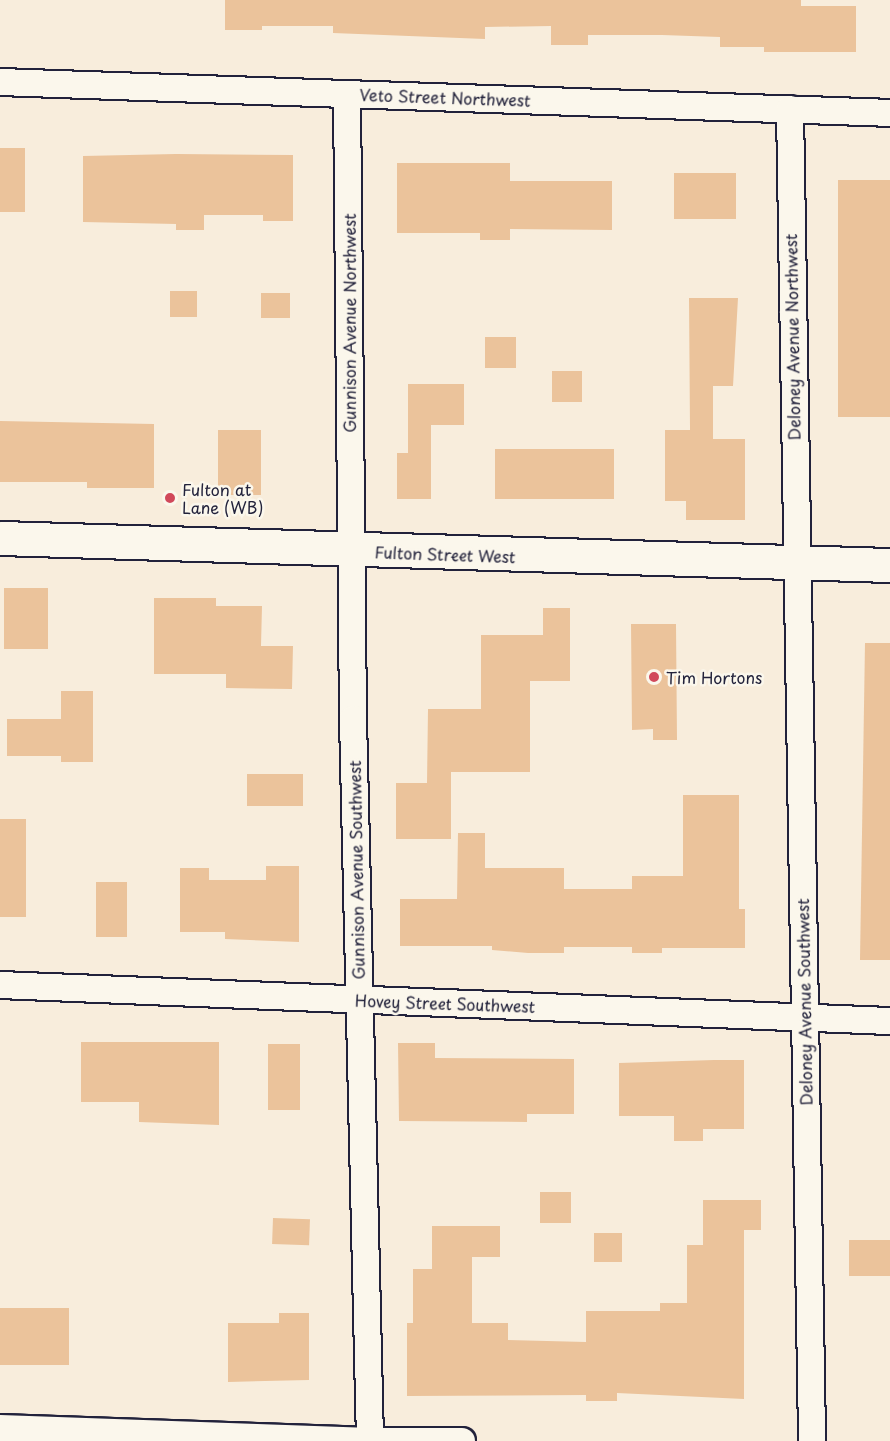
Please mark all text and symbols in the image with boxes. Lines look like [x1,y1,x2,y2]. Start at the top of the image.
street label: Veto Street Northwest [359,84,531,110]
street label: Gunnison Avenue Northwest [339,214,359,432]
street label: Deloney Avenue Northwest [781,234,803,440]
place label: Fulton at Lane (WB) [182,479,264,517]
marker: Fulton at Lane (WB) [163,491,177,505]
street label: Fulton Street West [373,542,517,566]
place label: Tim Hortons [666,667,762,687]
marker: Tim Hortons [647,670,661,684]
street label: Gunnison Avenue Southwest [345,761,367,979]
street label: Deloney Avenue Southwest [793,899,815,1105]
street label: Hovey Street Southwest [353,990,537,1016]

